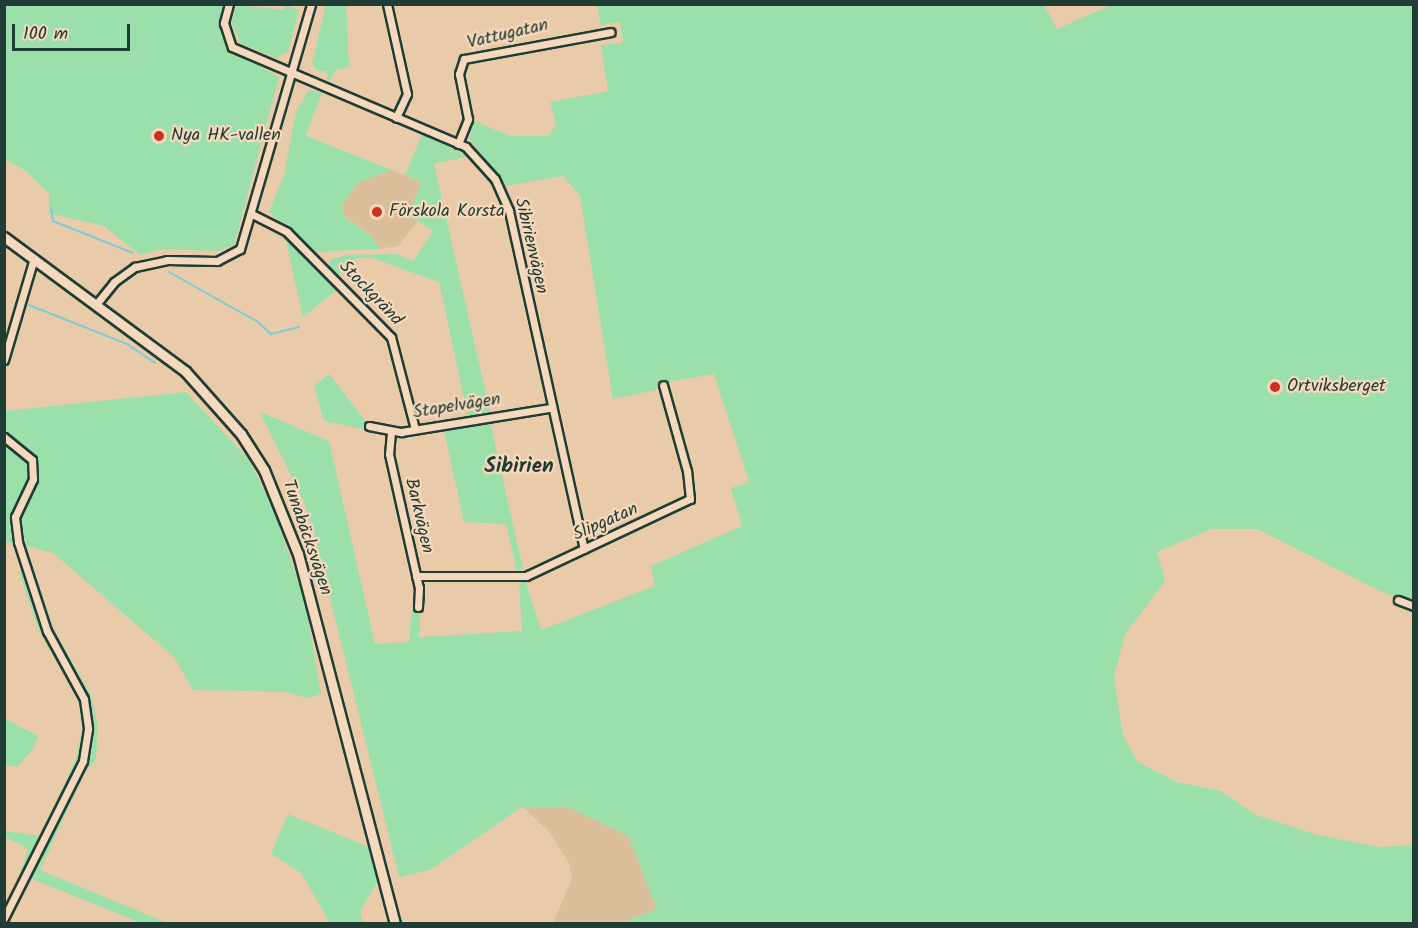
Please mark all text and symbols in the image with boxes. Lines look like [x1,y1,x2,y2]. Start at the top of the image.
scale bar [15,12,134,50]
street label: Vattugatan [465,15,551,55]
text: 100 m [23,20,68,49]
place label: Nya HK-vallen [171,125,281,147]
marker: Nya HK-vallen [152,129,166,143]
street label: Sibirienvägen [508,196,552,296]
place label: Förskola Korsta [389,201,505,223]
marker: Förskola Korsta [370,205,384,219]
street label: Stockgränd [334,257,406,331]
place label: Ortviksberget [1287,376,1386,398]
marker: Ortviksberget [1268,380,1282,394]
street label: Stapelvägen [412,389,502,425]
district label: Sibirien [484,454,554,480]
street label: Barkvägen [399,476,437,556]
street label: Tunabäcksvägen [276,477,336,599]
street label: Slipgatan [570,499,642,547]

